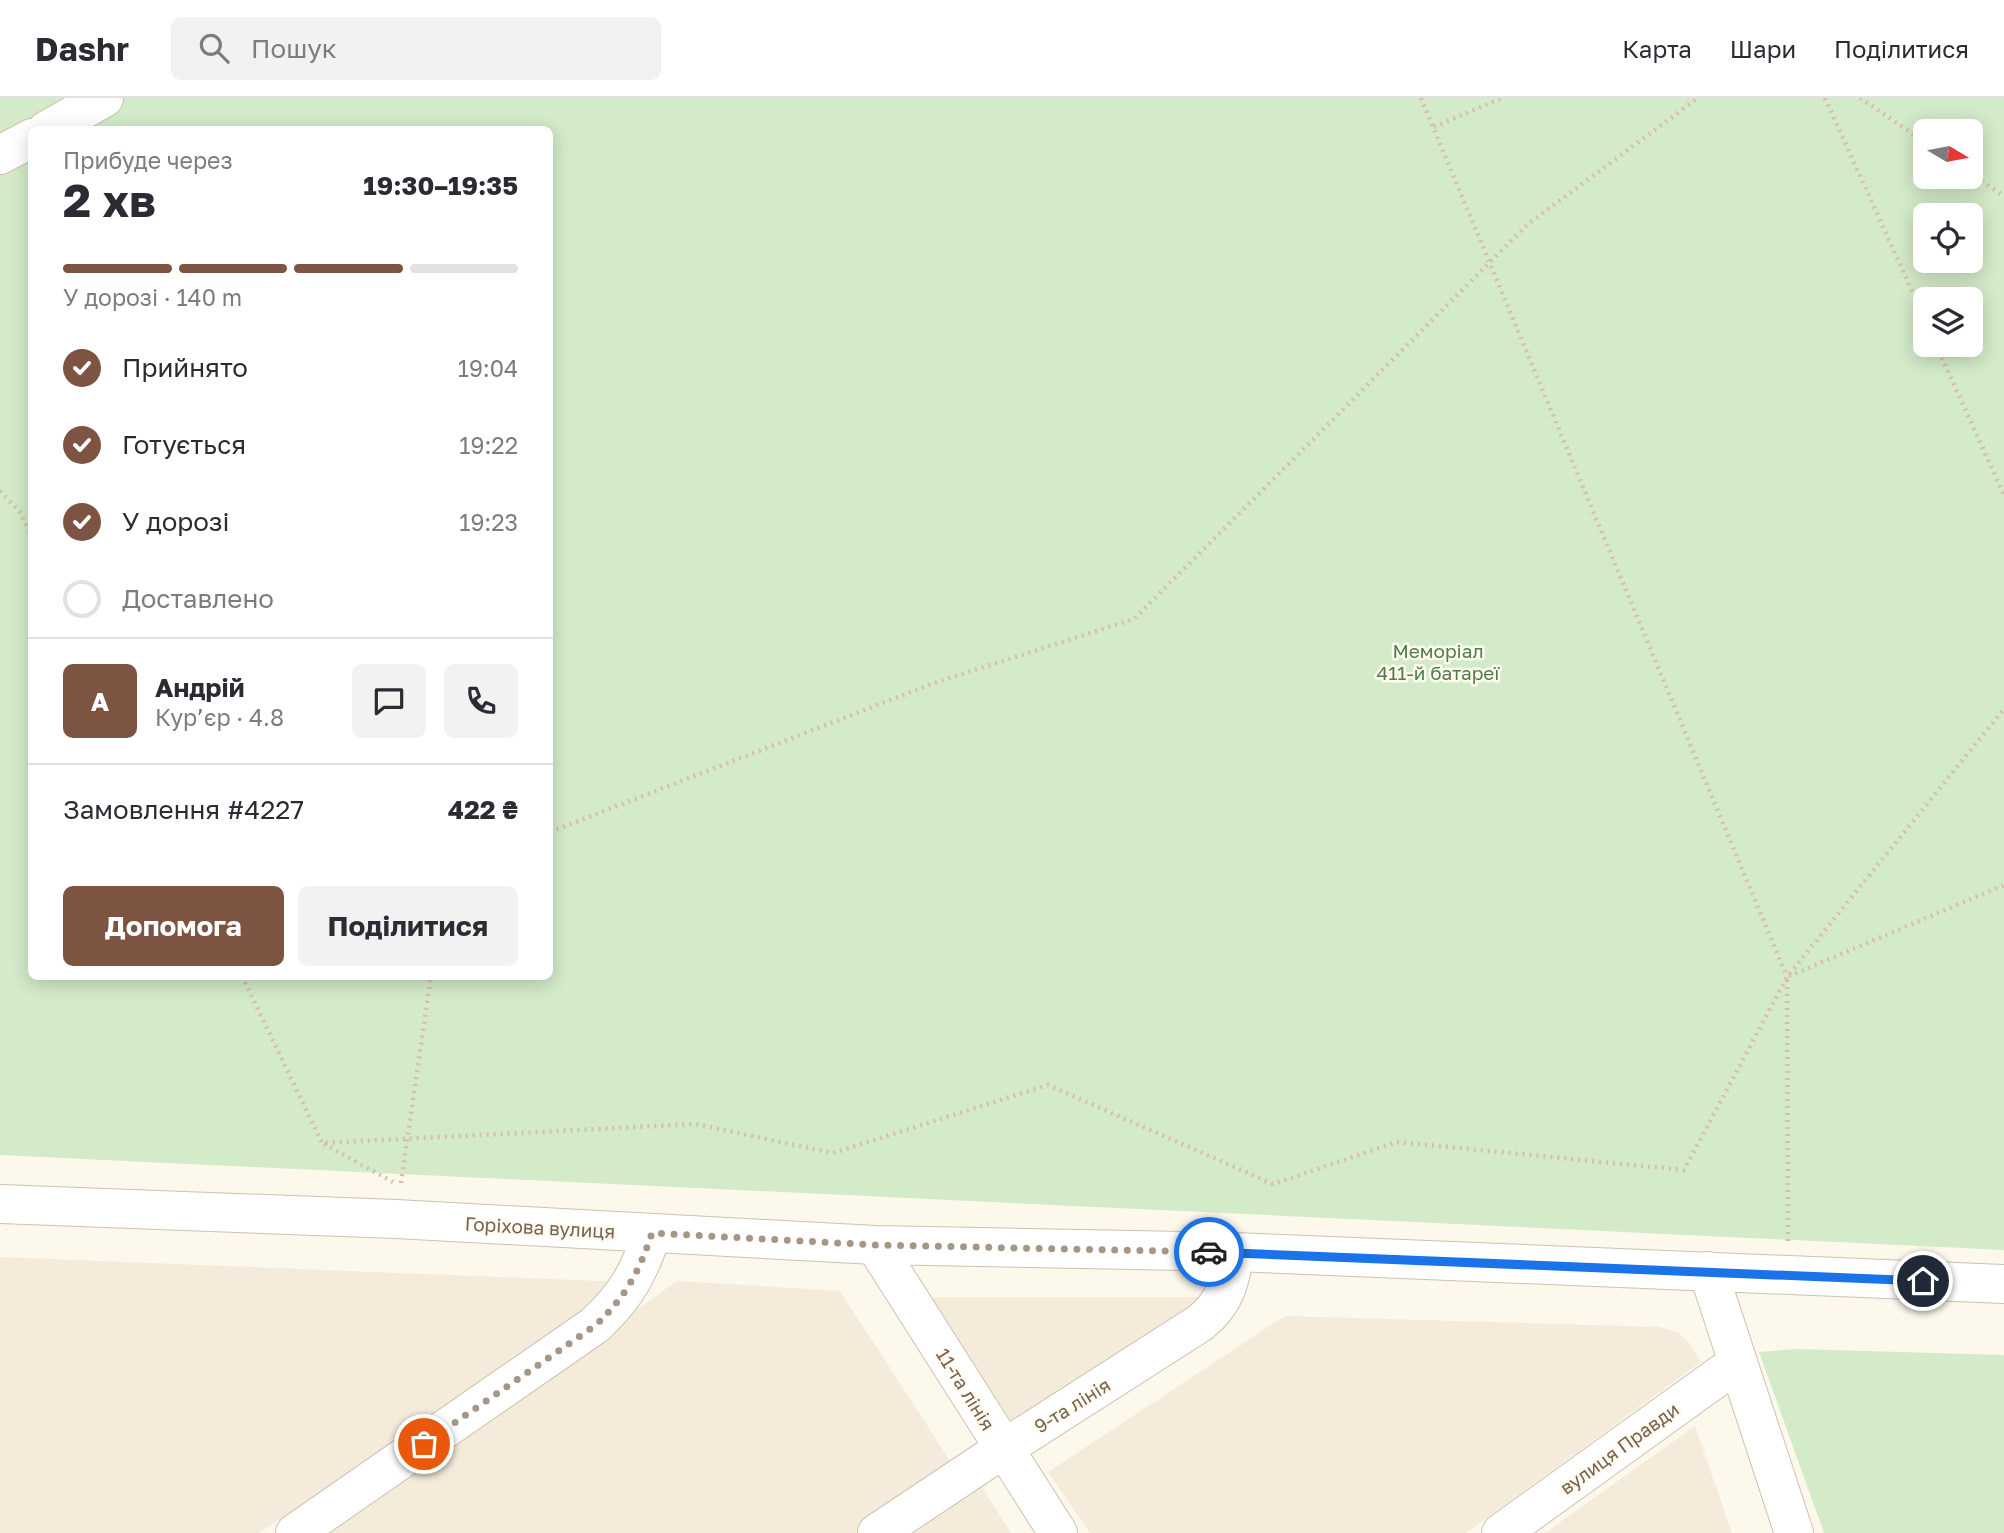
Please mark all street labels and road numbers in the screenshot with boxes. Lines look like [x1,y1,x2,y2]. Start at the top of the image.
street label: Горіхова вулиця [464,1212,616,1242]
street label: 11-та лінія [932,1344,1000,1434]
street label: 9-та лінія [1030,1373,1114,1437]
street label: вулиця Правди [1555,1397,1683,1499]

